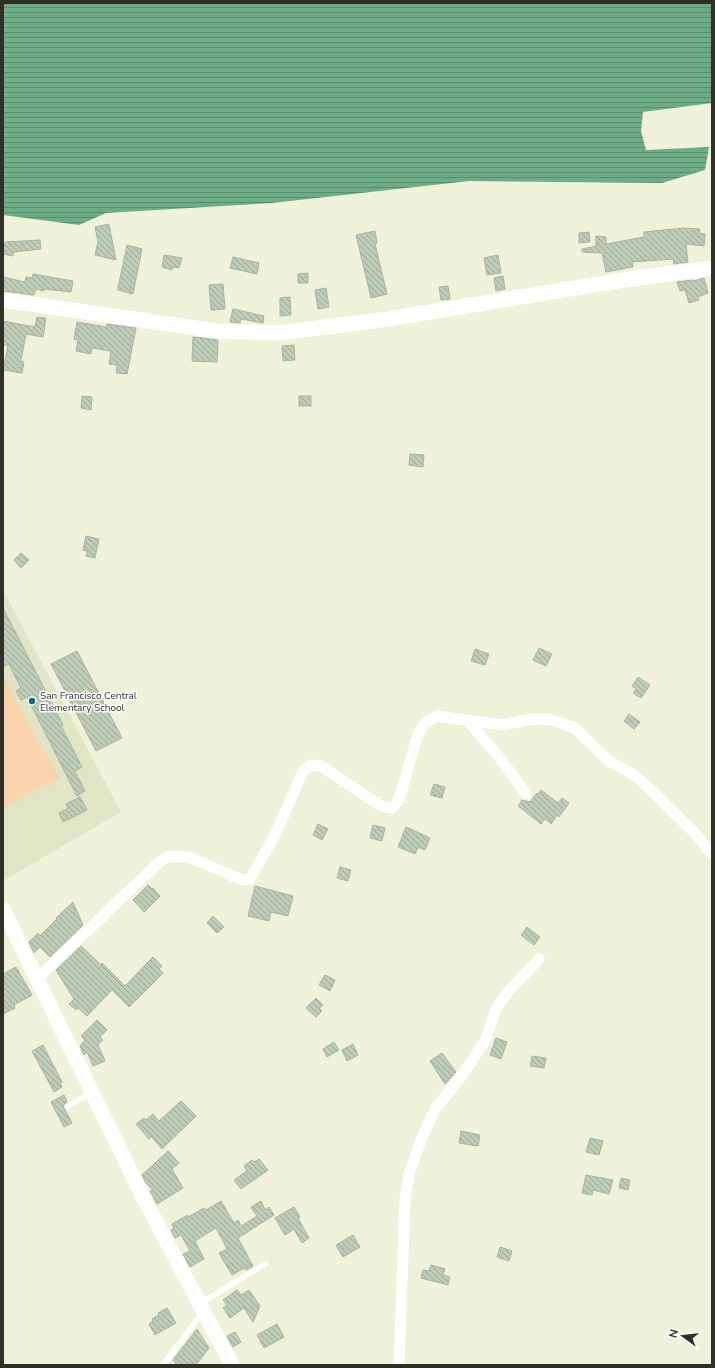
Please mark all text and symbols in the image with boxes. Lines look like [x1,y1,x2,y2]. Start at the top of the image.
place label: San Francisco Central Elementary School [40,689,137,715]
marker: San Francisco Central Elementary School [27,696,37,706]
north arrow [663,1316,703,1356]
text: N [666,1328,682,1339]

